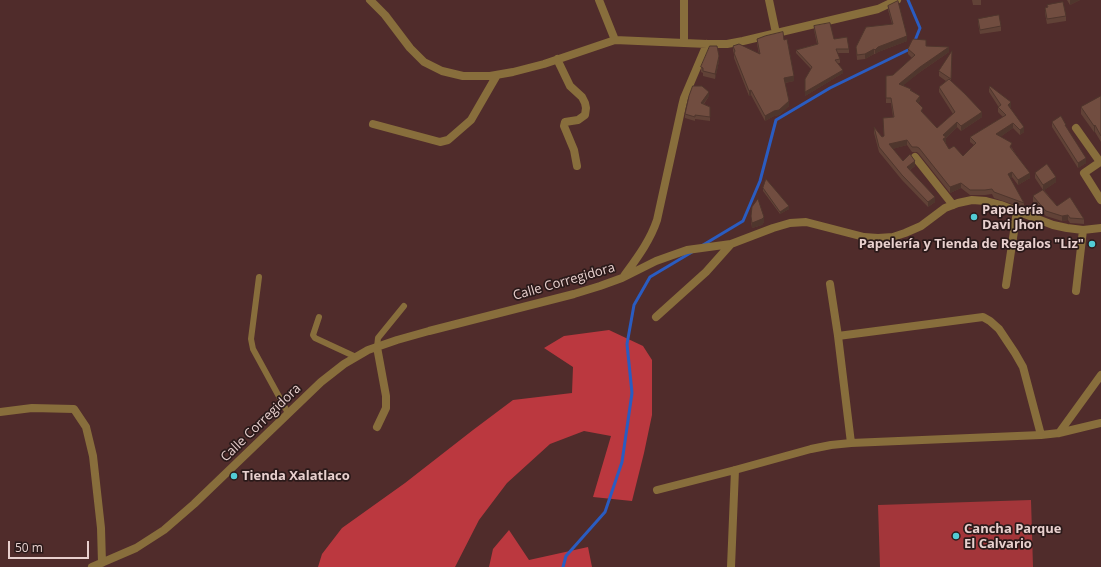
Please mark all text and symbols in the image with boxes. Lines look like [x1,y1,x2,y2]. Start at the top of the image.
place label: Papelería Davi Jhon [982,202,1044,233]
marker: Papelería Davi Jhon [969,212,979,222]
place label: Papelería y Tienda de Regalos "Liz" [859,236,1084,252]
marker: Papelería y Tienda de Regalos "Liz" [1087,239,1097,249]
street label: Calle Corregidora [511,260,617,304]
street label: Calle Corregidora [218,381,304,465]
place label: Tienda Xalatlaco [242,468,350,484]
marker: Tienda Xalatlaco [229,471,239,481]
place label: Cancha Parque El Calvario [964,521,1062,552]
marker: Cancha Parque El Calvario [951,531,961,541]
scale bar [10,533,91,559]
text: 50 m [15,539,43,556]

